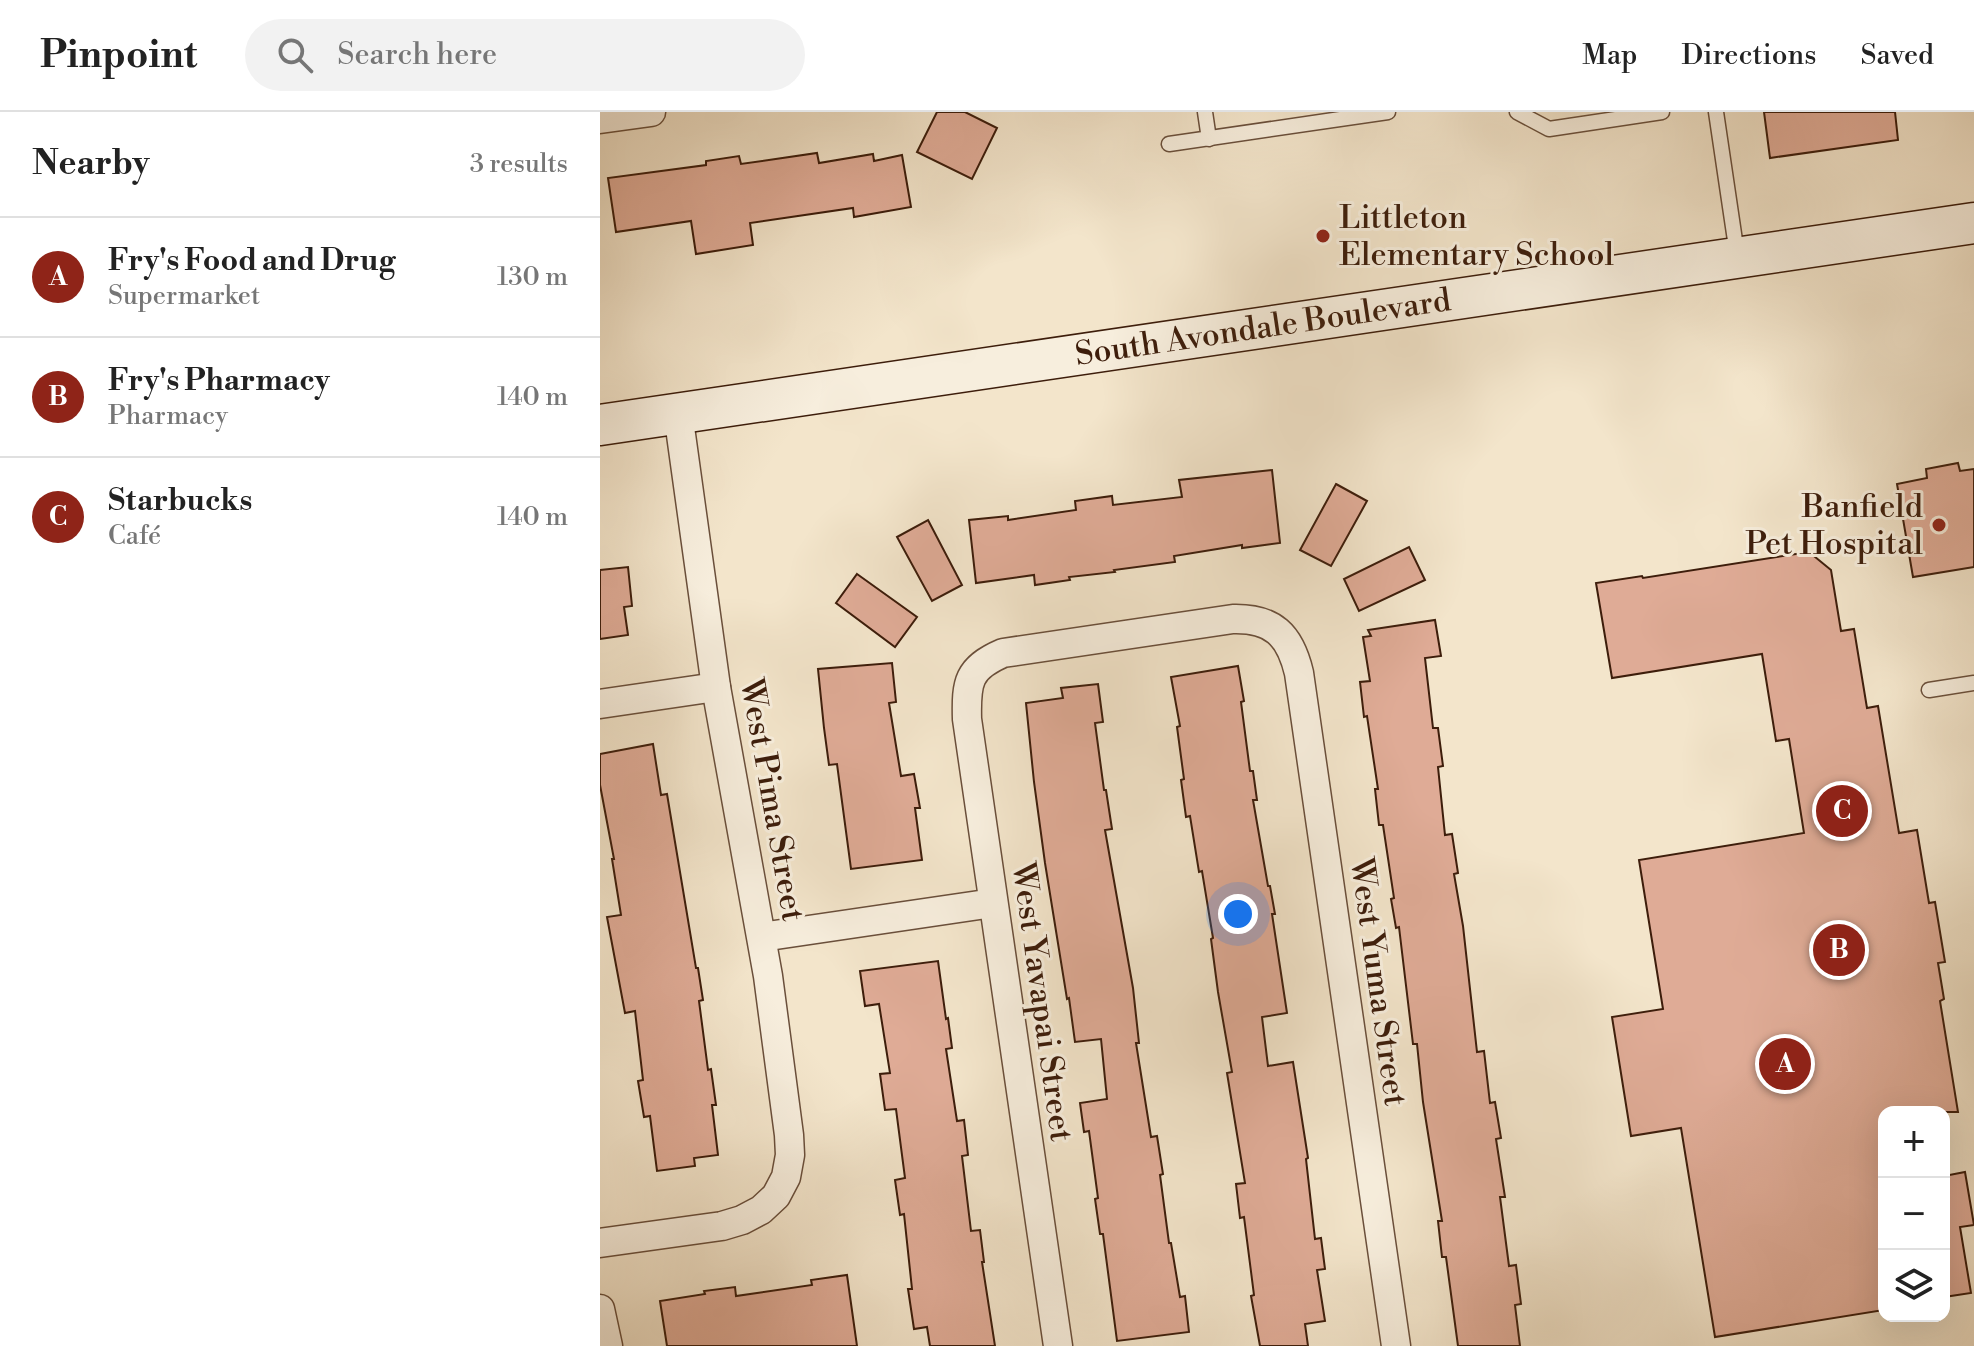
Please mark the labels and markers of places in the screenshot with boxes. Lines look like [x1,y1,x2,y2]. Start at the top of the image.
place label: Littleton Elementary School [1339,198,1614,275]
marker: Littleton Elementary School [1314,227,1332,245]
place label: Banfield Pet Hospital [1745,487,1924,564]
marker: Banfield Pet Hospital [1930,516,1948,534]
pin: C [1816,781,1868,841]
pin: B [1813,920,1865,980]
pin: A [1759,1034,1811,1094]

